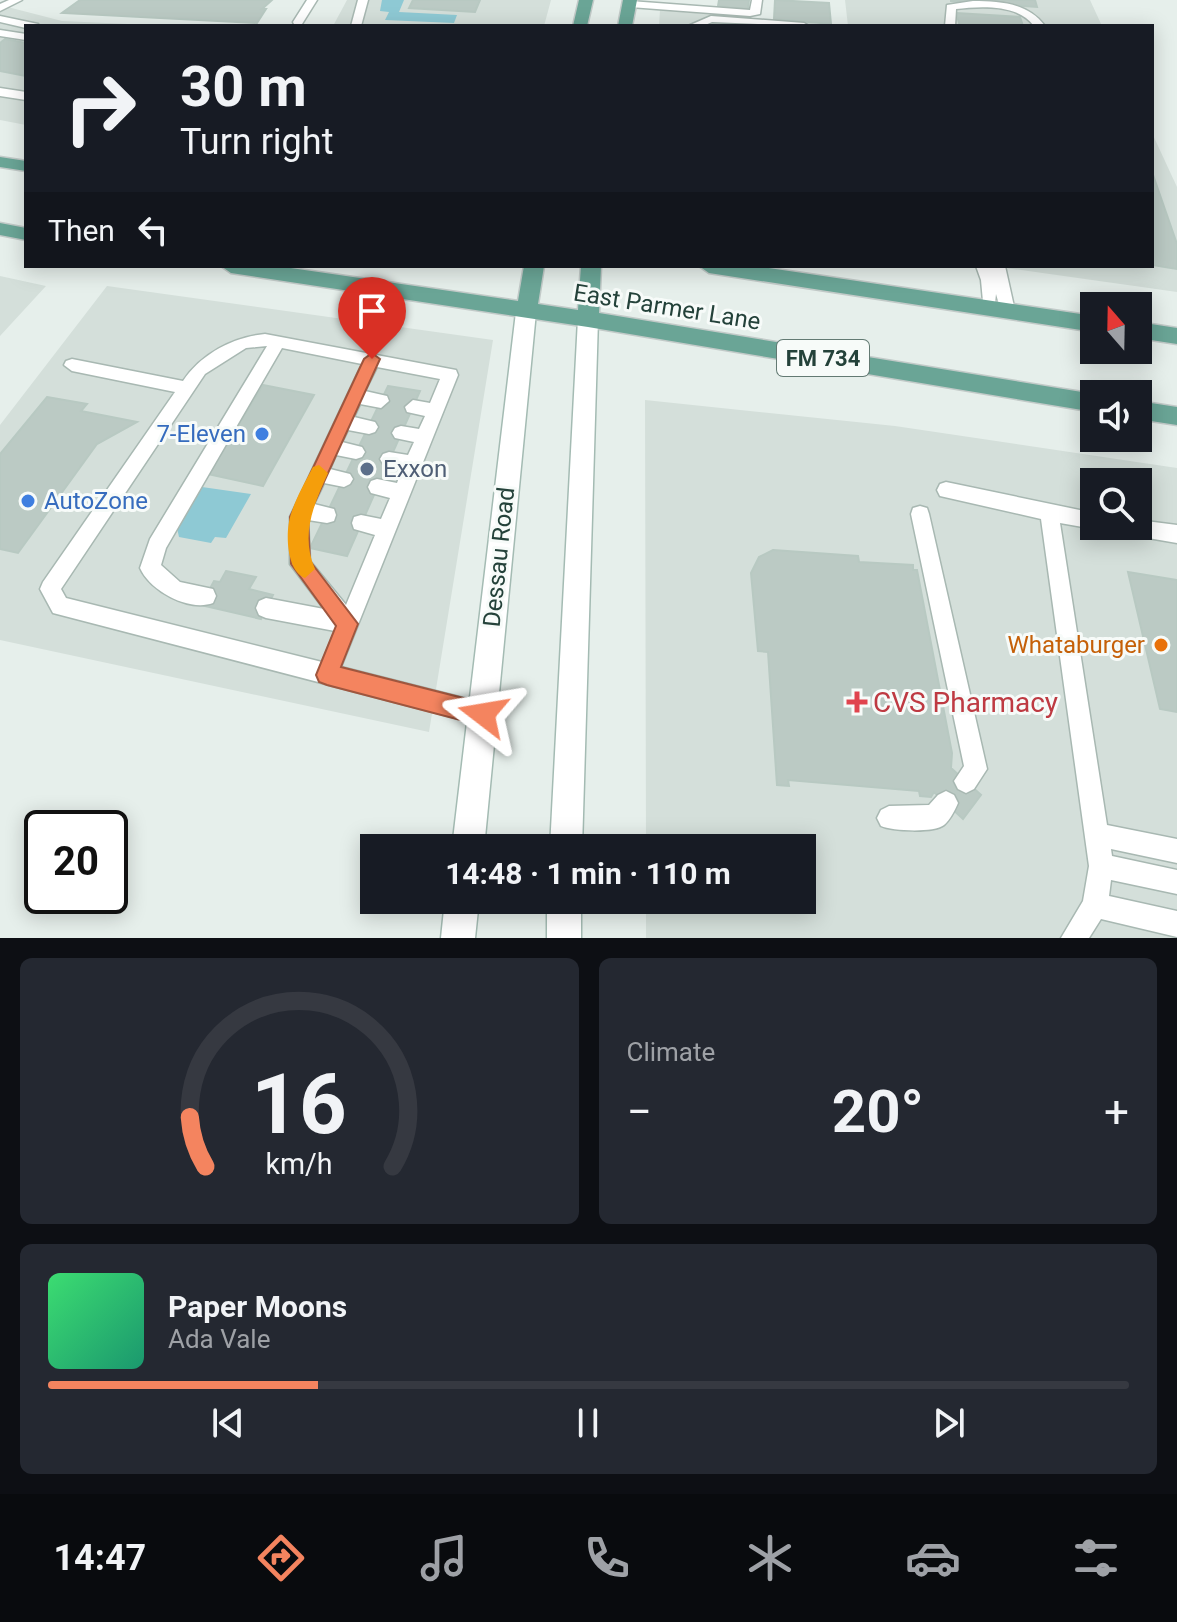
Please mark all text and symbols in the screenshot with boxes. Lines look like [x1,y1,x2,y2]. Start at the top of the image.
text: 30 m [180,54,307,120]
icon: right [48,56,152,160]
text: Turn right [180,121,333,163]
icon: left [131,208,175,252]
text: Then [48,213,115,248]
pin [338,277,406,359]
street label: East Parmer Lane [572,278,762,336]
icon: arrive [350,289,394,333]
north arrow [1080,292,1152,364]
map controls [1080,292,1152,540]
road number: FM 734 [777,340,869,376]
button: sound [1080,380,1152,452]
place label: 7-Eleven [156,420,246,448]
marker: 7-Eleven [253,425,271,443]
place label: Exxon [383,455,447,483]
marker: Exxon [358,460,376,478]
button: search [1080,468,1152,540]
street label: Dessau Road [478,486,520,628]
place label: AutoZone [44,487,148,515]
marker: AutoZone [19,492,37,510]
place label: Whataburger [1008,631,1145,659]
marker: Whataburger [1152,636,1170,654]
position arrow [441,672,525,756]
place label: CVS Pharmacy [873,686,1058,719]
marker: CVS Pharmacy [848,693,866,711]
speed limit sign: 20 [24,810,128,914]
text: 14:48 · 1 min · 110 m [445,856,731,891]
text: Climate [627,1037,715,1067]
text: 16 [252,1056,347,1153]
text: 20° [832,1076,924,1147]
text: − [627,1086,652,1138]
text: + [1104,1086,1129,1138]
text: km/h [266,1147,333,1181]
text: Paper Moons [168,1289,347,1324]
text: Ada Vale [168,1324,270,1354]
icon: previous [206,1401,250,1445]
icon: pause [566,1401,610,1445]
icon: next [927,1401,971,1445]
icon: directions [253,1530,309,1586]
icon: music [416,1530,472,1586]
icon: phone [579,1530,635,1586]
icon: climate [742,1530,798,1586]
icon: car [905,1530,961,1586]
icon: filters [1068,1530,1124,1586]
text: 14:47 [53,1537,146,1579]

